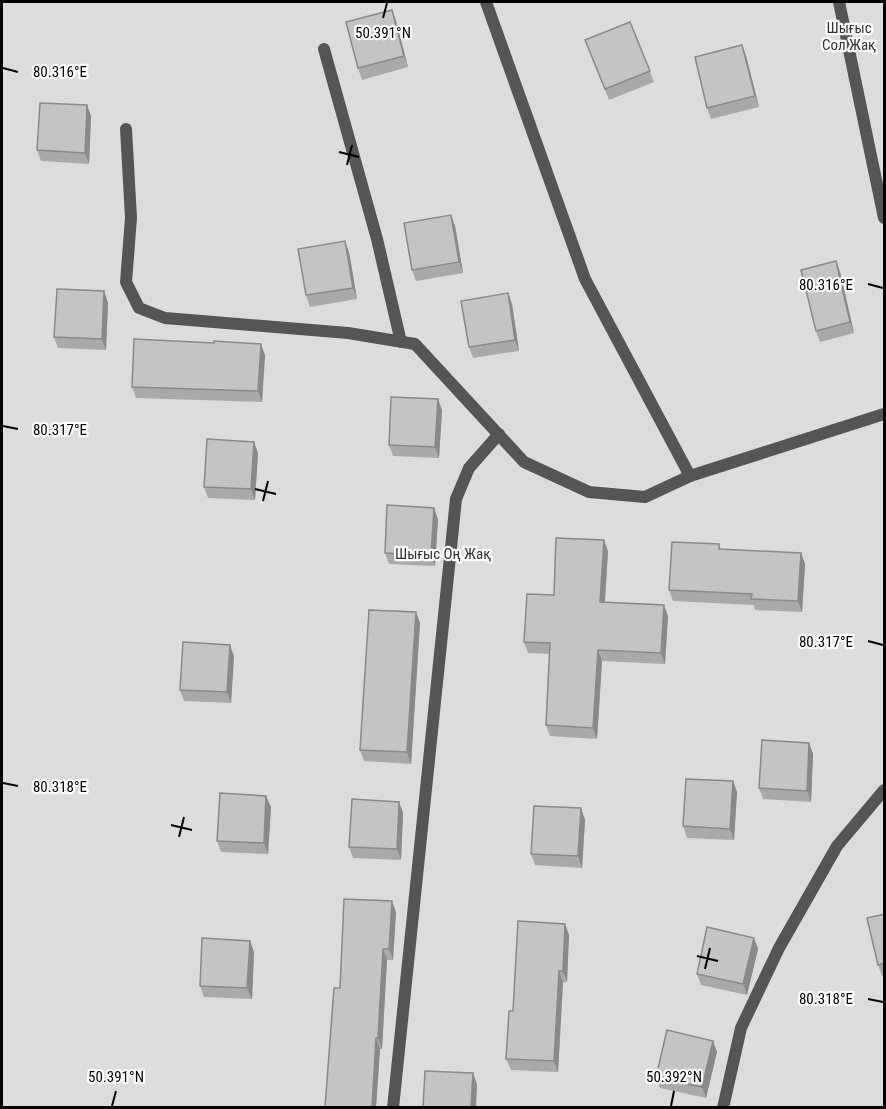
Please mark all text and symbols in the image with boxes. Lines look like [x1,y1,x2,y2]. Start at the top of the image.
park label: Шығыс Сол Жақ [822,19,876,54]
text: 50.391°N [355,24,411,42]
text: 80.316°E [33,63,87,81]
text: 80.316°E [799,276,853,294]
text: 80.317°E [33,421,87,439]
park label: Шығыс Оң Жақ [395,545,491,563]
text: 80.317°E [799,633,853,651]
text: 80.318°E [33,778,87,796]
text: 80.318°E [799,990,853,1008]
text: 50.391°N [88,1068,144,1086]
text: 50.392°N [646,1068,702,1086]

